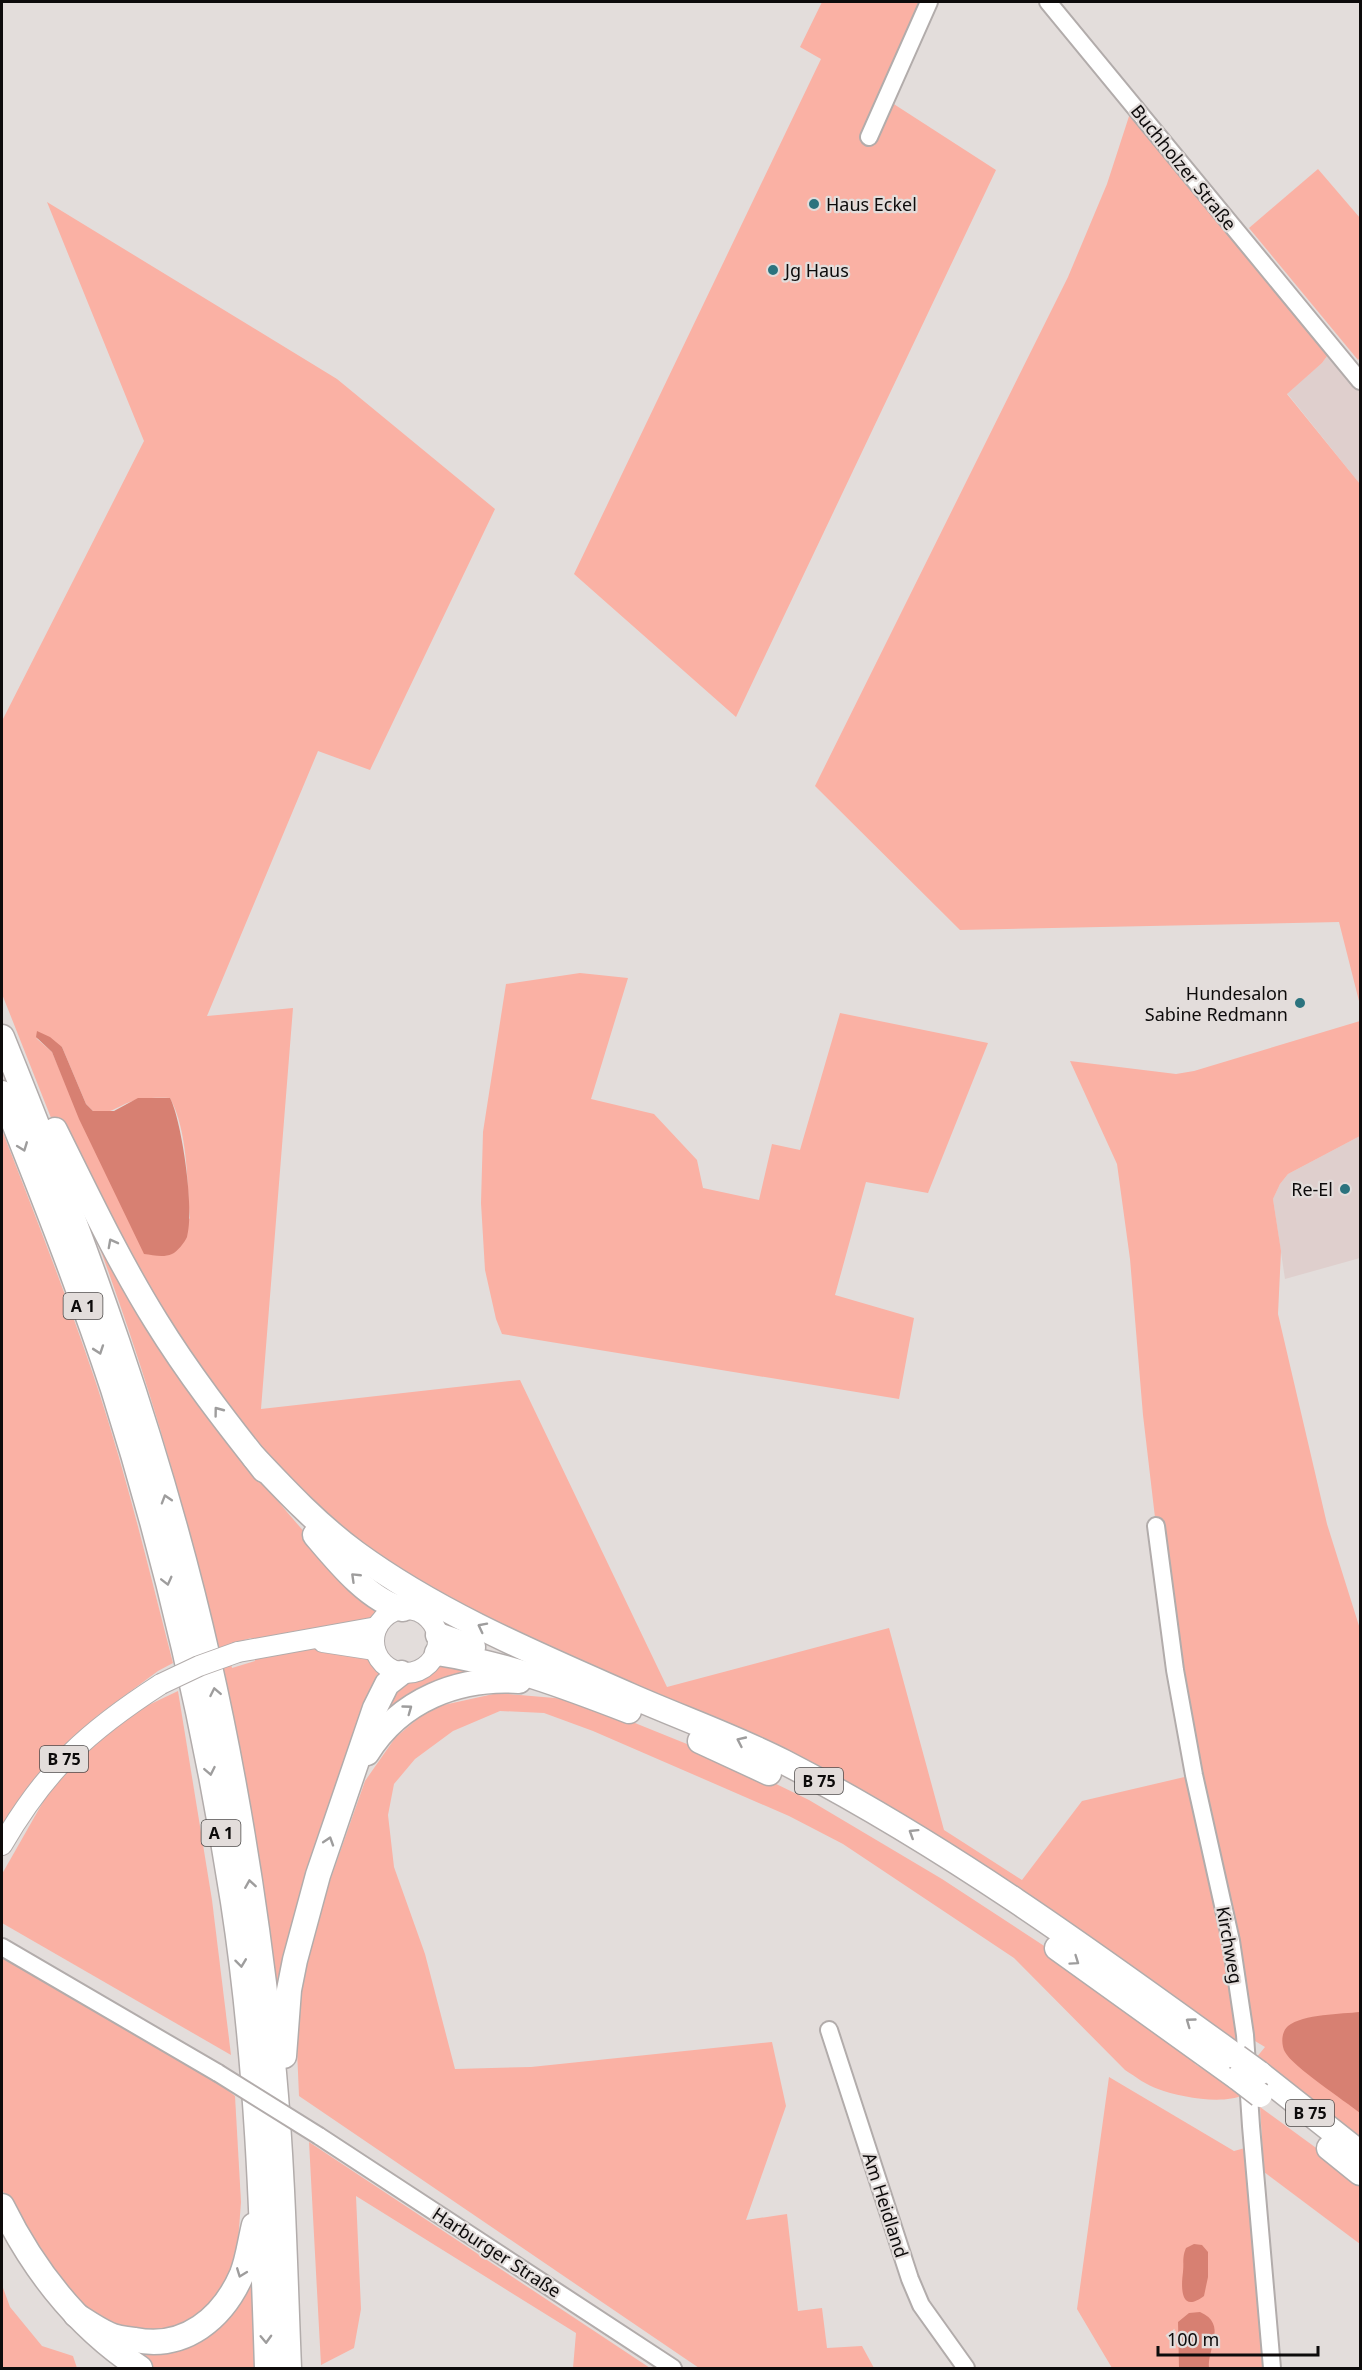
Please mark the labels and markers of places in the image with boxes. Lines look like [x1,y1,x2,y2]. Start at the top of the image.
place label: Haus Eckel [826,192,917,216]
marker: Haus Eckel [807,197,821,211]
place label: Jg Haus [783,258,849,282]
marker: Jg Haus [766,263,780,277]
place label: Hundesalon Sabine Redmann [1145,981,1288,1026]
marker: Hundesalon Sabine Redmann [1293,996,1307,1010]
place label: Re-El [1291,1177,1333,1201]
marker: Re-El [1338,1182,1352,1196]

